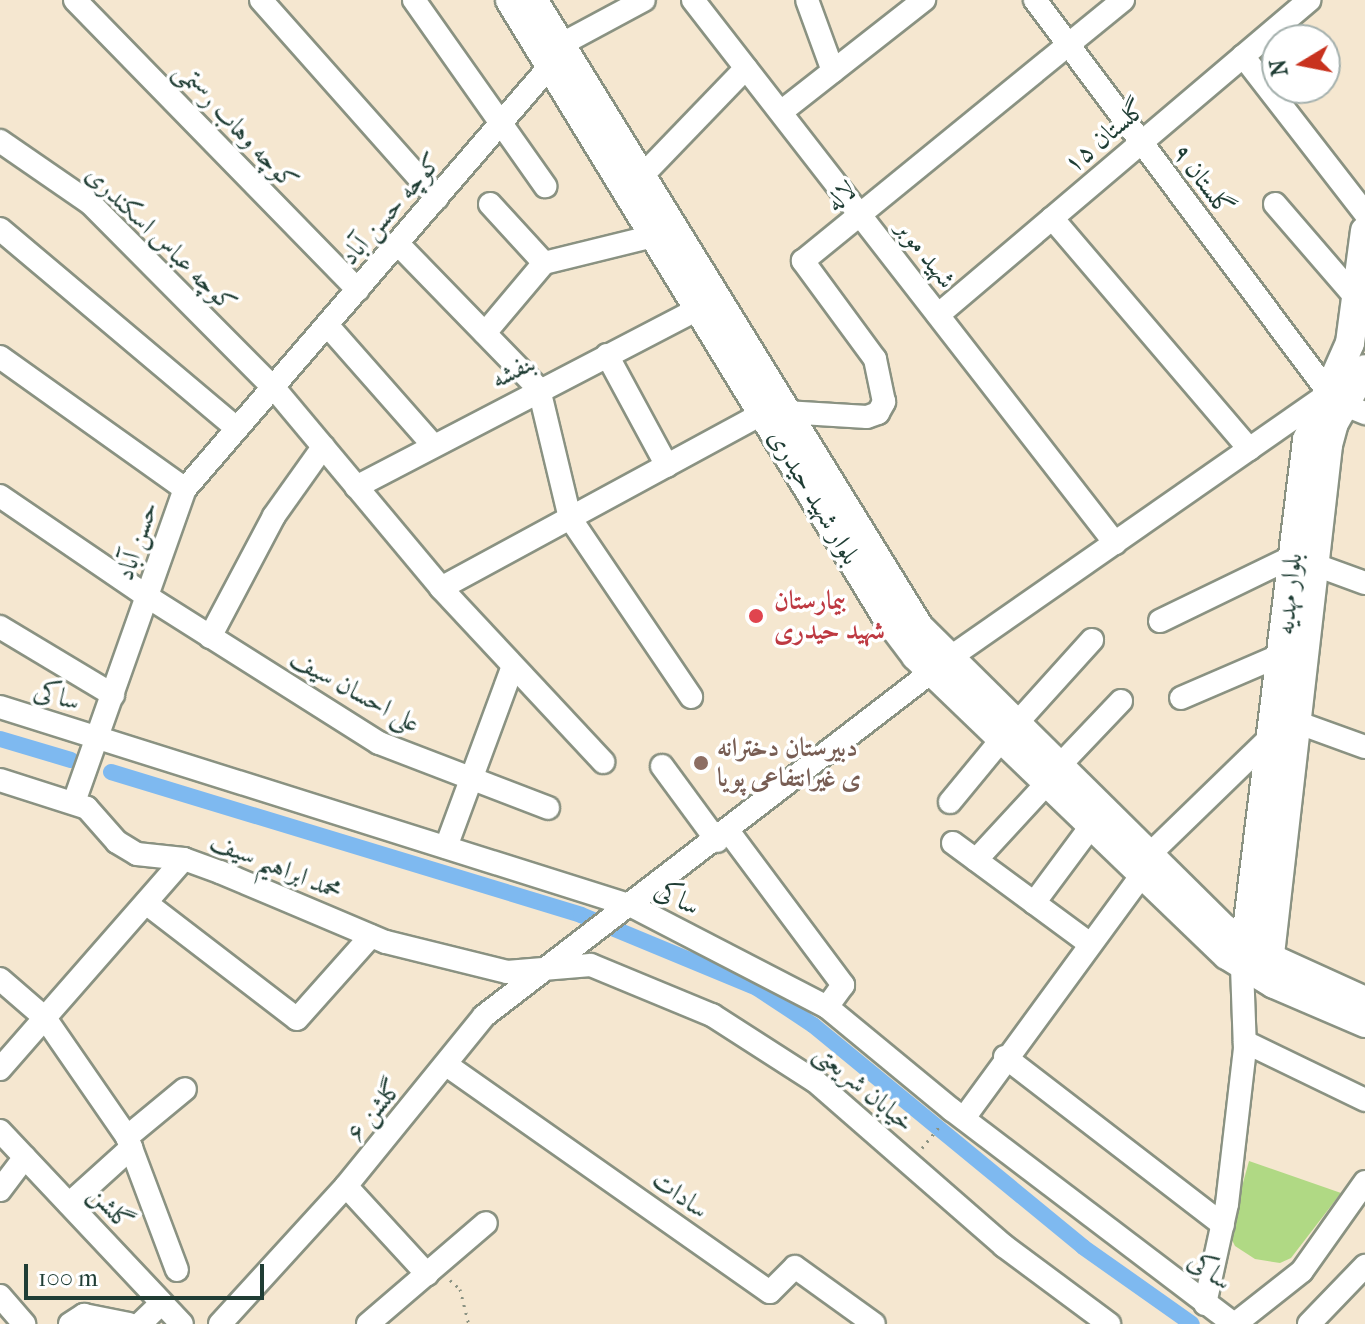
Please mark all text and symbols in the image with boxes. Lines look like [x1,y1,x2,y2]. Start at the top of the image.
north arrow [1261,24,1341,104]
street label: کوچه وهاب رستمی [167,56,305,196]
text: N [1265,57,1294,78]
street label: گلستان ۱۵ [1057,93,1153,179]
street label: گلستان ۹ [1166,137,1240,223]
street label: کوچه حسن آباد [334,146,448,272]
street label: کوچه عباس اسکندری [79,159,243,319]
street label: لاله [819,174,863,218]
street label: شهید موبر [889,213,963,295]
street label: بنفشه [486,347,540,395]
street label: بلوار شهید حیدری [761,424,867,570]
street label: حسن آباد [109,497,165,585]
street label: بلوار مهدیه [1269,552,1309,636]
place label: بیمارستان شهید حیدری [774,585,885,646]
marker: بیمارستان شهید حیدری [745,605,767,627]
street label: علی احسان سیف [284,642,426,740]
street label: ساکی [30,674,84,718]
place label: دبیرستان دخترانه ی غیرانتفاعی پویا [717,732,861,794]
marker: دبیرستان دخترانه ی غیرانتفاعی پویا [692,754,710,772]
street label: محمد ابراهیم سیف [205,825,347,907]
street label: ساکی [649,874,705,922]
street label: خیابان شریعتی [808,1037,920,1139]
street label: گلشن ۶ [339,1072,409,1148]
street label: سادات [646,1164,714,1226]
street label: گلشن [82,1179,140,1237]
street label: ساکی [1182,1245,1238,1297]
scale bar [28,1248,268,1298]
text: 100 m [38,1264,98,1292]

